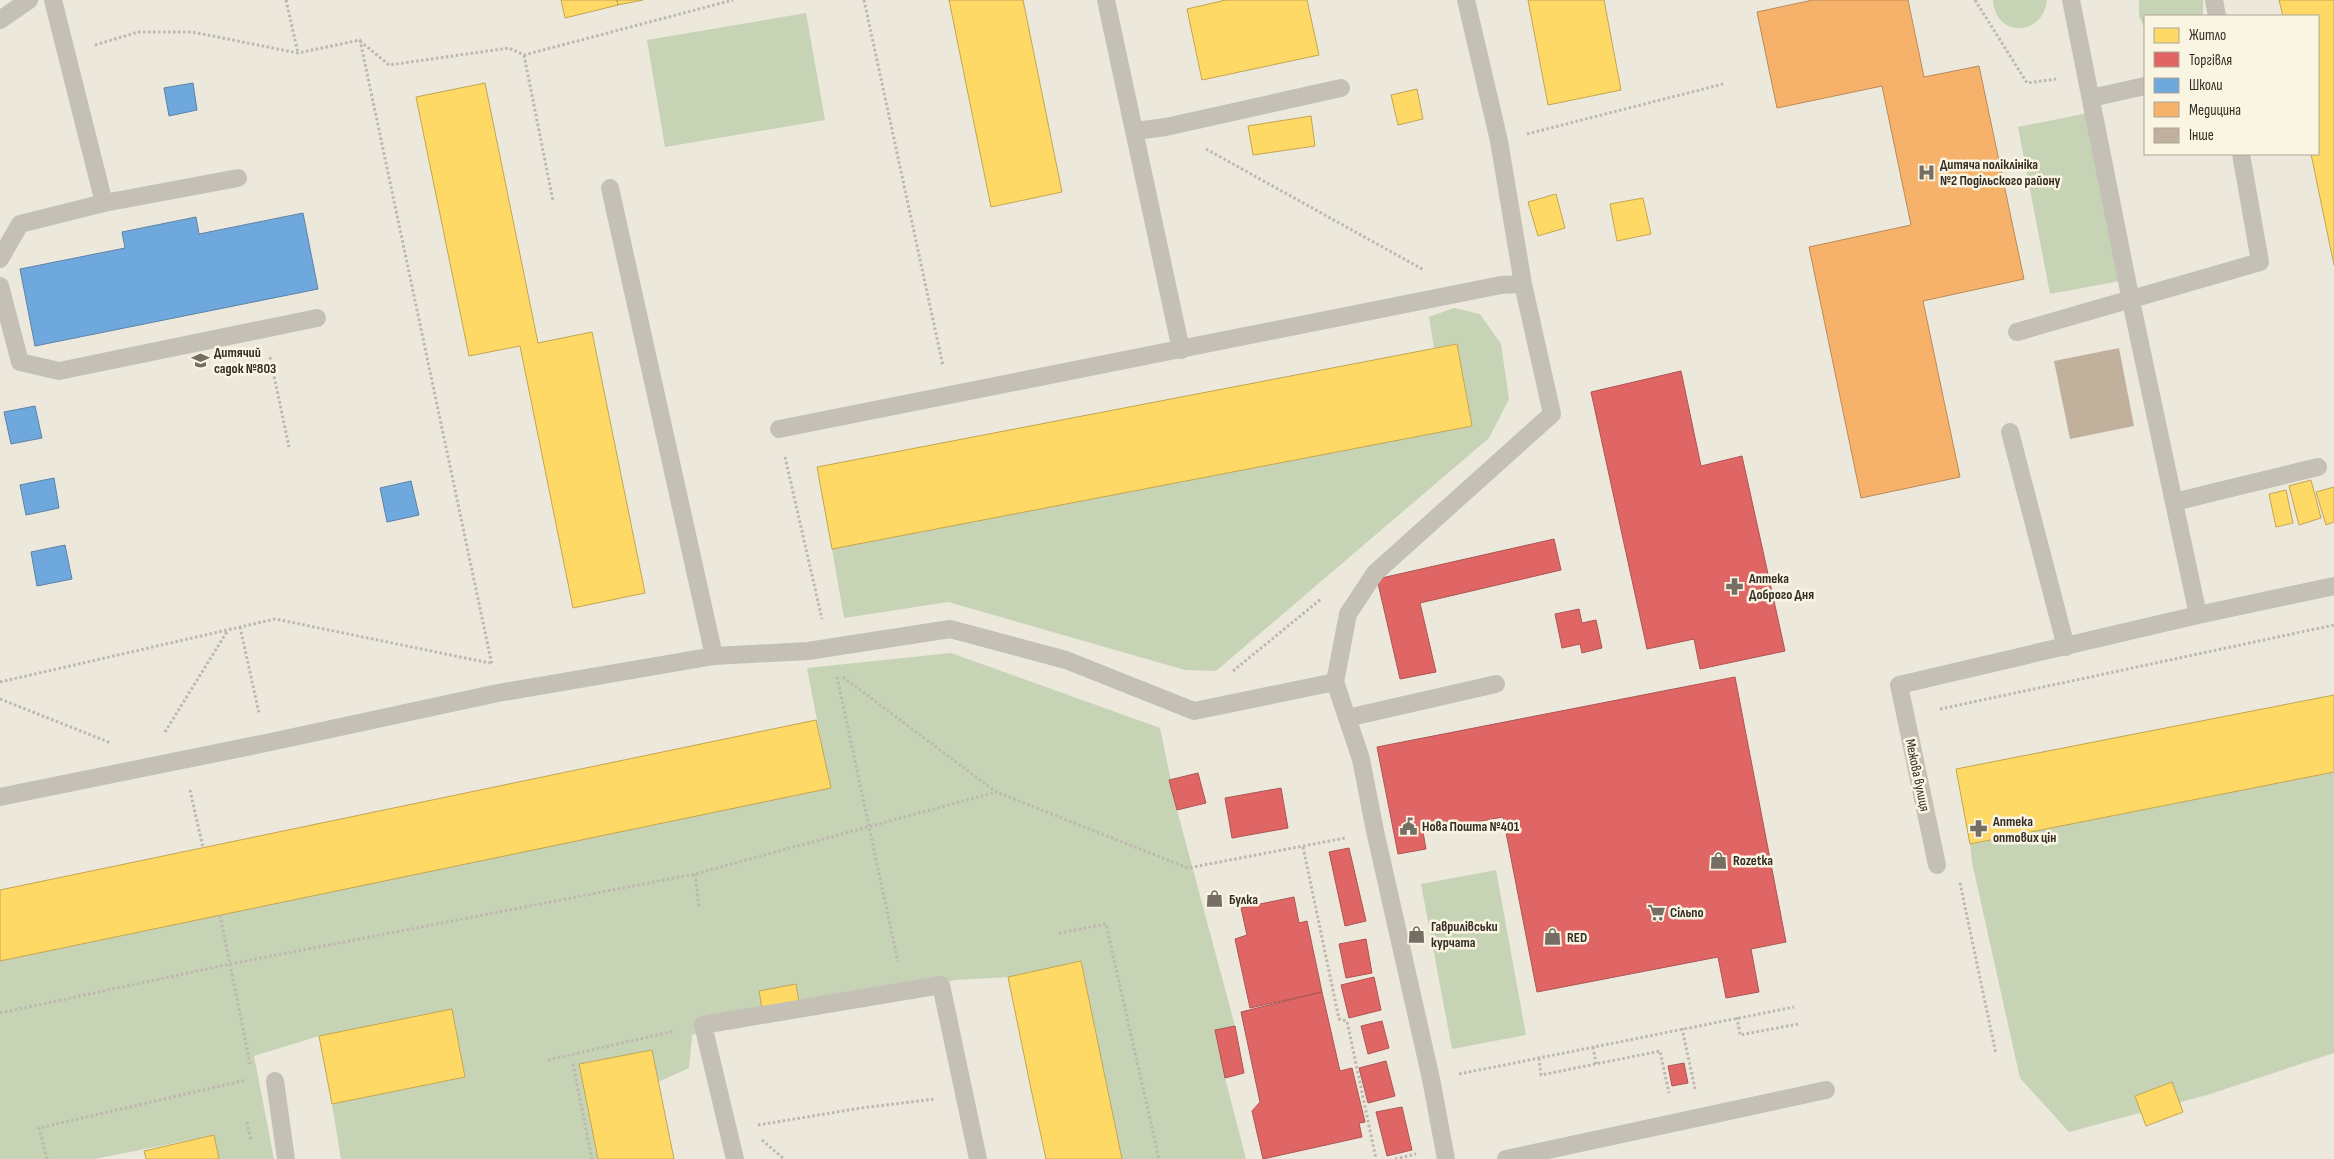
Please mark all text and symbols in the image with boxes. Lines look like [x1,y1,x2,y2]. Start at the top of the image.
legend [2144,15,2319,155]
text: Житло [2189,26,2226,45]
text: Торгівля [2189,51,2232,70]
text: Школи [2189,76,2222,95]
text: Медицина [2189,101,2241,120]
text: Інше [2189,126,2214,145]
place label: Дитяча поліклініка №2 Подільского району [1940,156,2061,189]
hospital icon: Дитяча поліклініка №2 Подільского району [1916,162,1936,182]
place label: Дитячий садок №803 [214,344,276,377]
school or university icon: Дитячий садок №803 [190,350,210,370]
place label: Аптека Доброго Дня [1748,570,1814,603]
pharmacy icon: Аптека Доброго Дня [1725,576,1745,596]
street label: Межова вулиця [1902,737,1934,813]
place label: Аптека оптових цін [1992,813,2056,846]
public building icon: Нова Пошта №401 [1398,816,1418,836]
place label: Нова Пошта №401 [1422,818,1520,835]
pharmacy icon: Аптека оптових цін [1969,819,1989,839]
shop icon: Rozetka [1709,850,1729,870]
place label: Rozetka [1733,852,1773,869]
shop icon: Булка [1205,889,1225,909]
place label: Булка [1229,891,1258,908]
supermarket icon: Сільпо [1646,902,1666,922]
place label: Сільпо [1670,904,1704,921]
place label: Гаврилівськи курчата [1431,918,1498,951]
shop icon: Гаврилівськи курчата [1407,924,1427,944]
shop icon: RED [1543,927,1563,947]
place label: RED [1567,929,1587,946]

